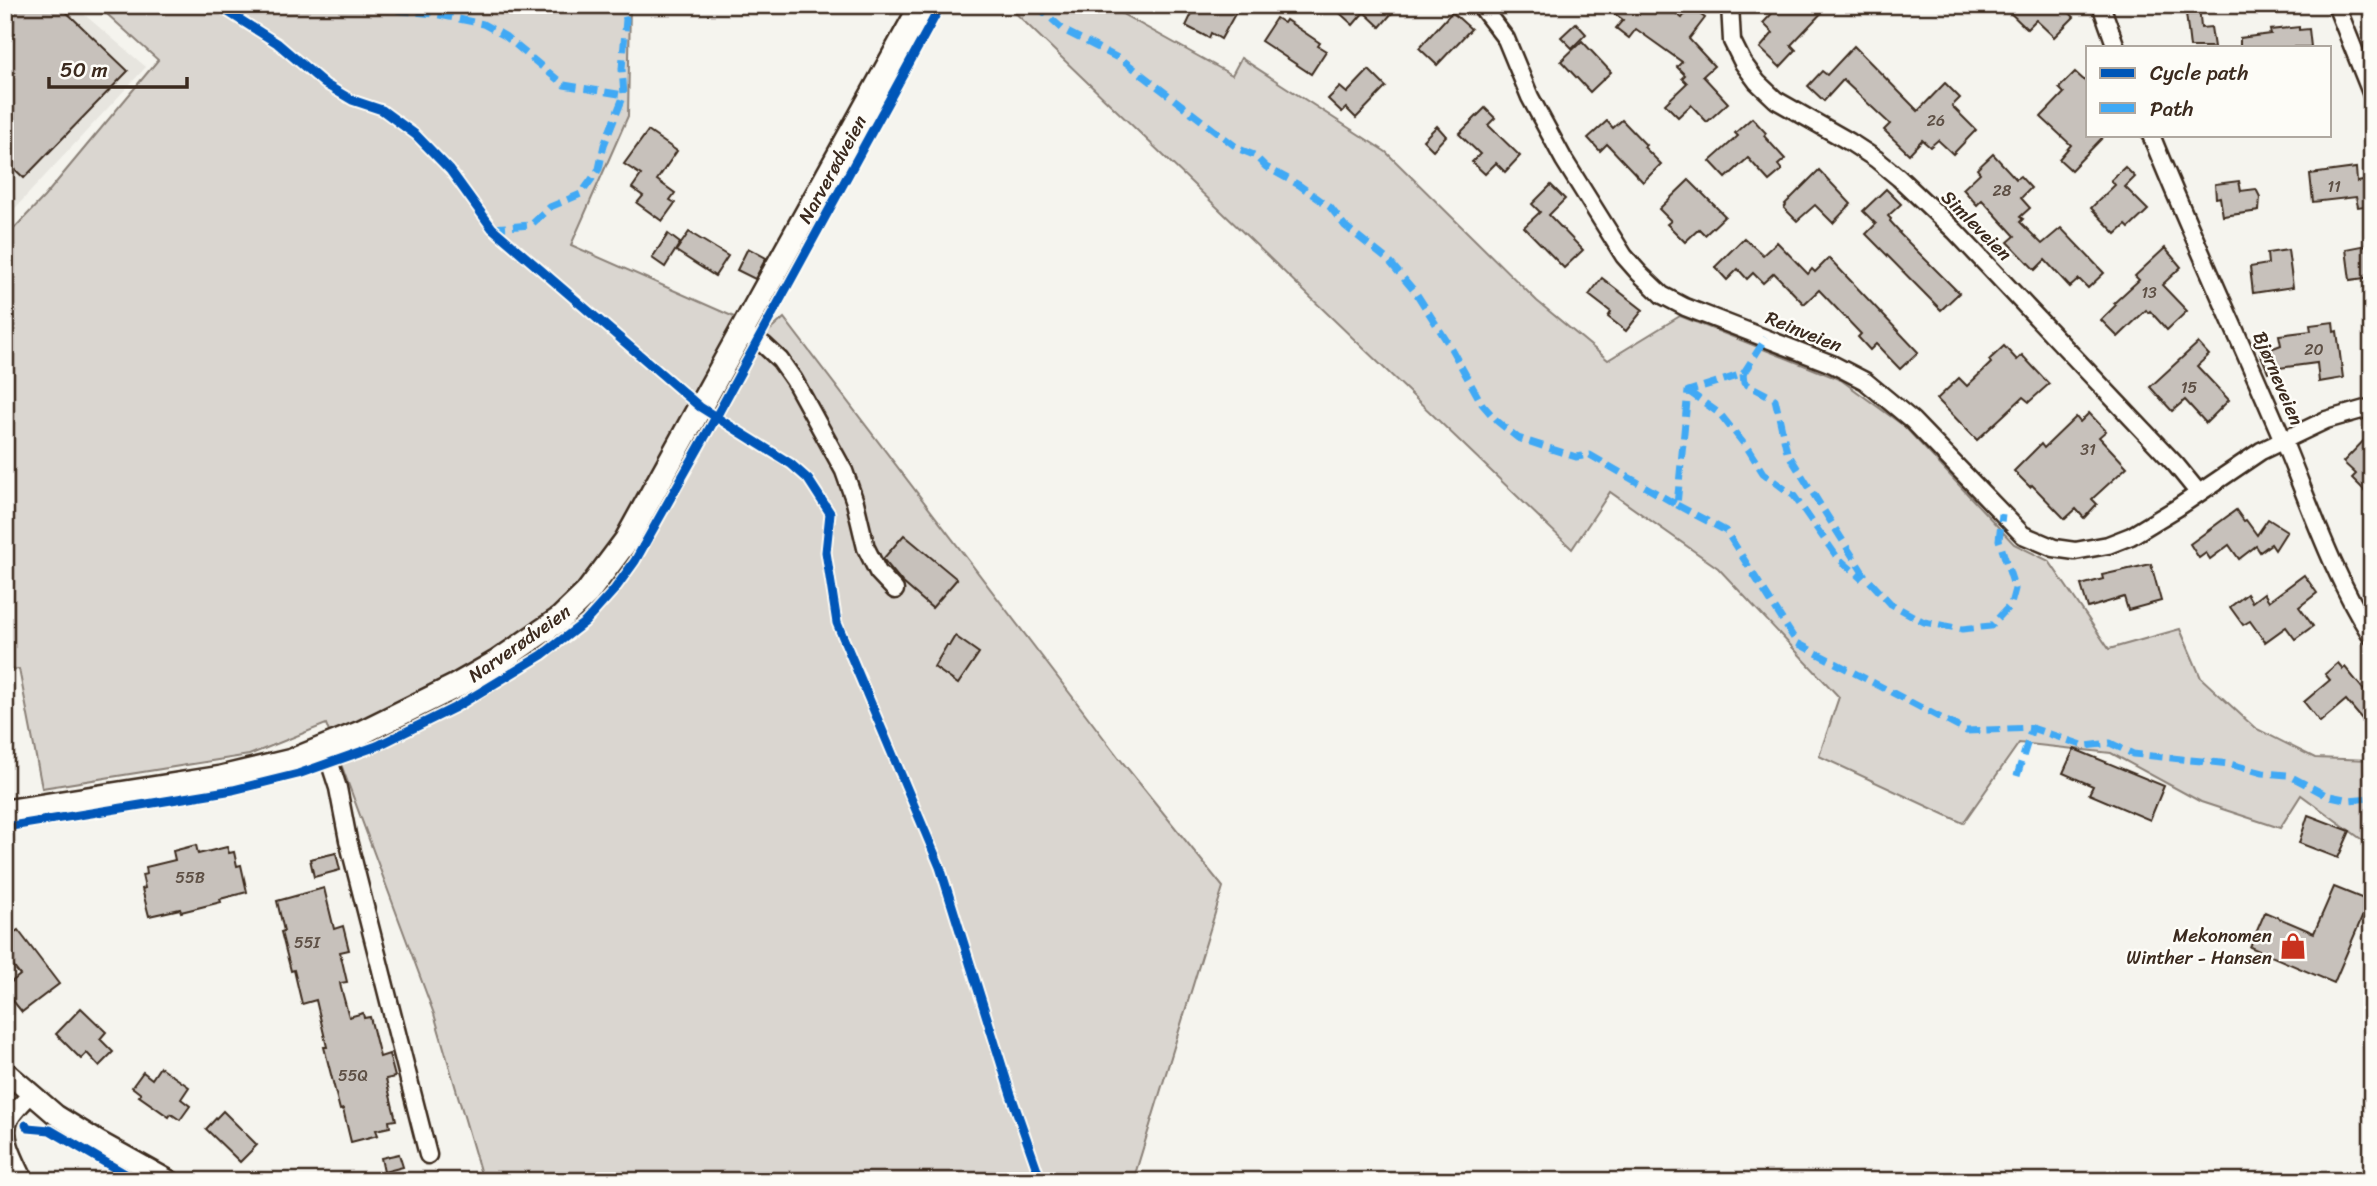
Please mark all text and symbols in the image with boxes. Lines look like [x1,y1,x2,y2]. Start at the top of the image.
scale bar [49,46,187,90]
legend [2086,46,2332,136]
text: 50 m [60,51,108,89]
text: Cycle path [2150,54,2249,92]
text: Path [2150,90,2193,128]
house number: 26 [1927,106,1945,135]
street label: Narverødveien [789,109,876,230]
house number: 11 [2327,172,2341,201]
house number: 28 [1993,176,2012,205]
street label: Simleveien [1933,182,2020,269]
house number: 13 [2141,278,2157,307]
street label: Reinveien [1760,301,1847,362]
street label: Bjørneveien [2244,326,2313,430]
house number: 20 [2304,335,2324,364]
house number: 15 [2181,373,2198,402]
house number: 31 [2080,435,2096,464]
street label: Narverødveien [461,596,578,691]
house number: 55B [175,863,205,892]
place label: Mekonomen Winther - Hansen [2126,919,2272,974]
house number: 55I [294,928,322,957]
shop icon: Mekonomen Winther - Hansen [2278,931,2308,961]
house number: 55Q [338,1061,368,1090]

